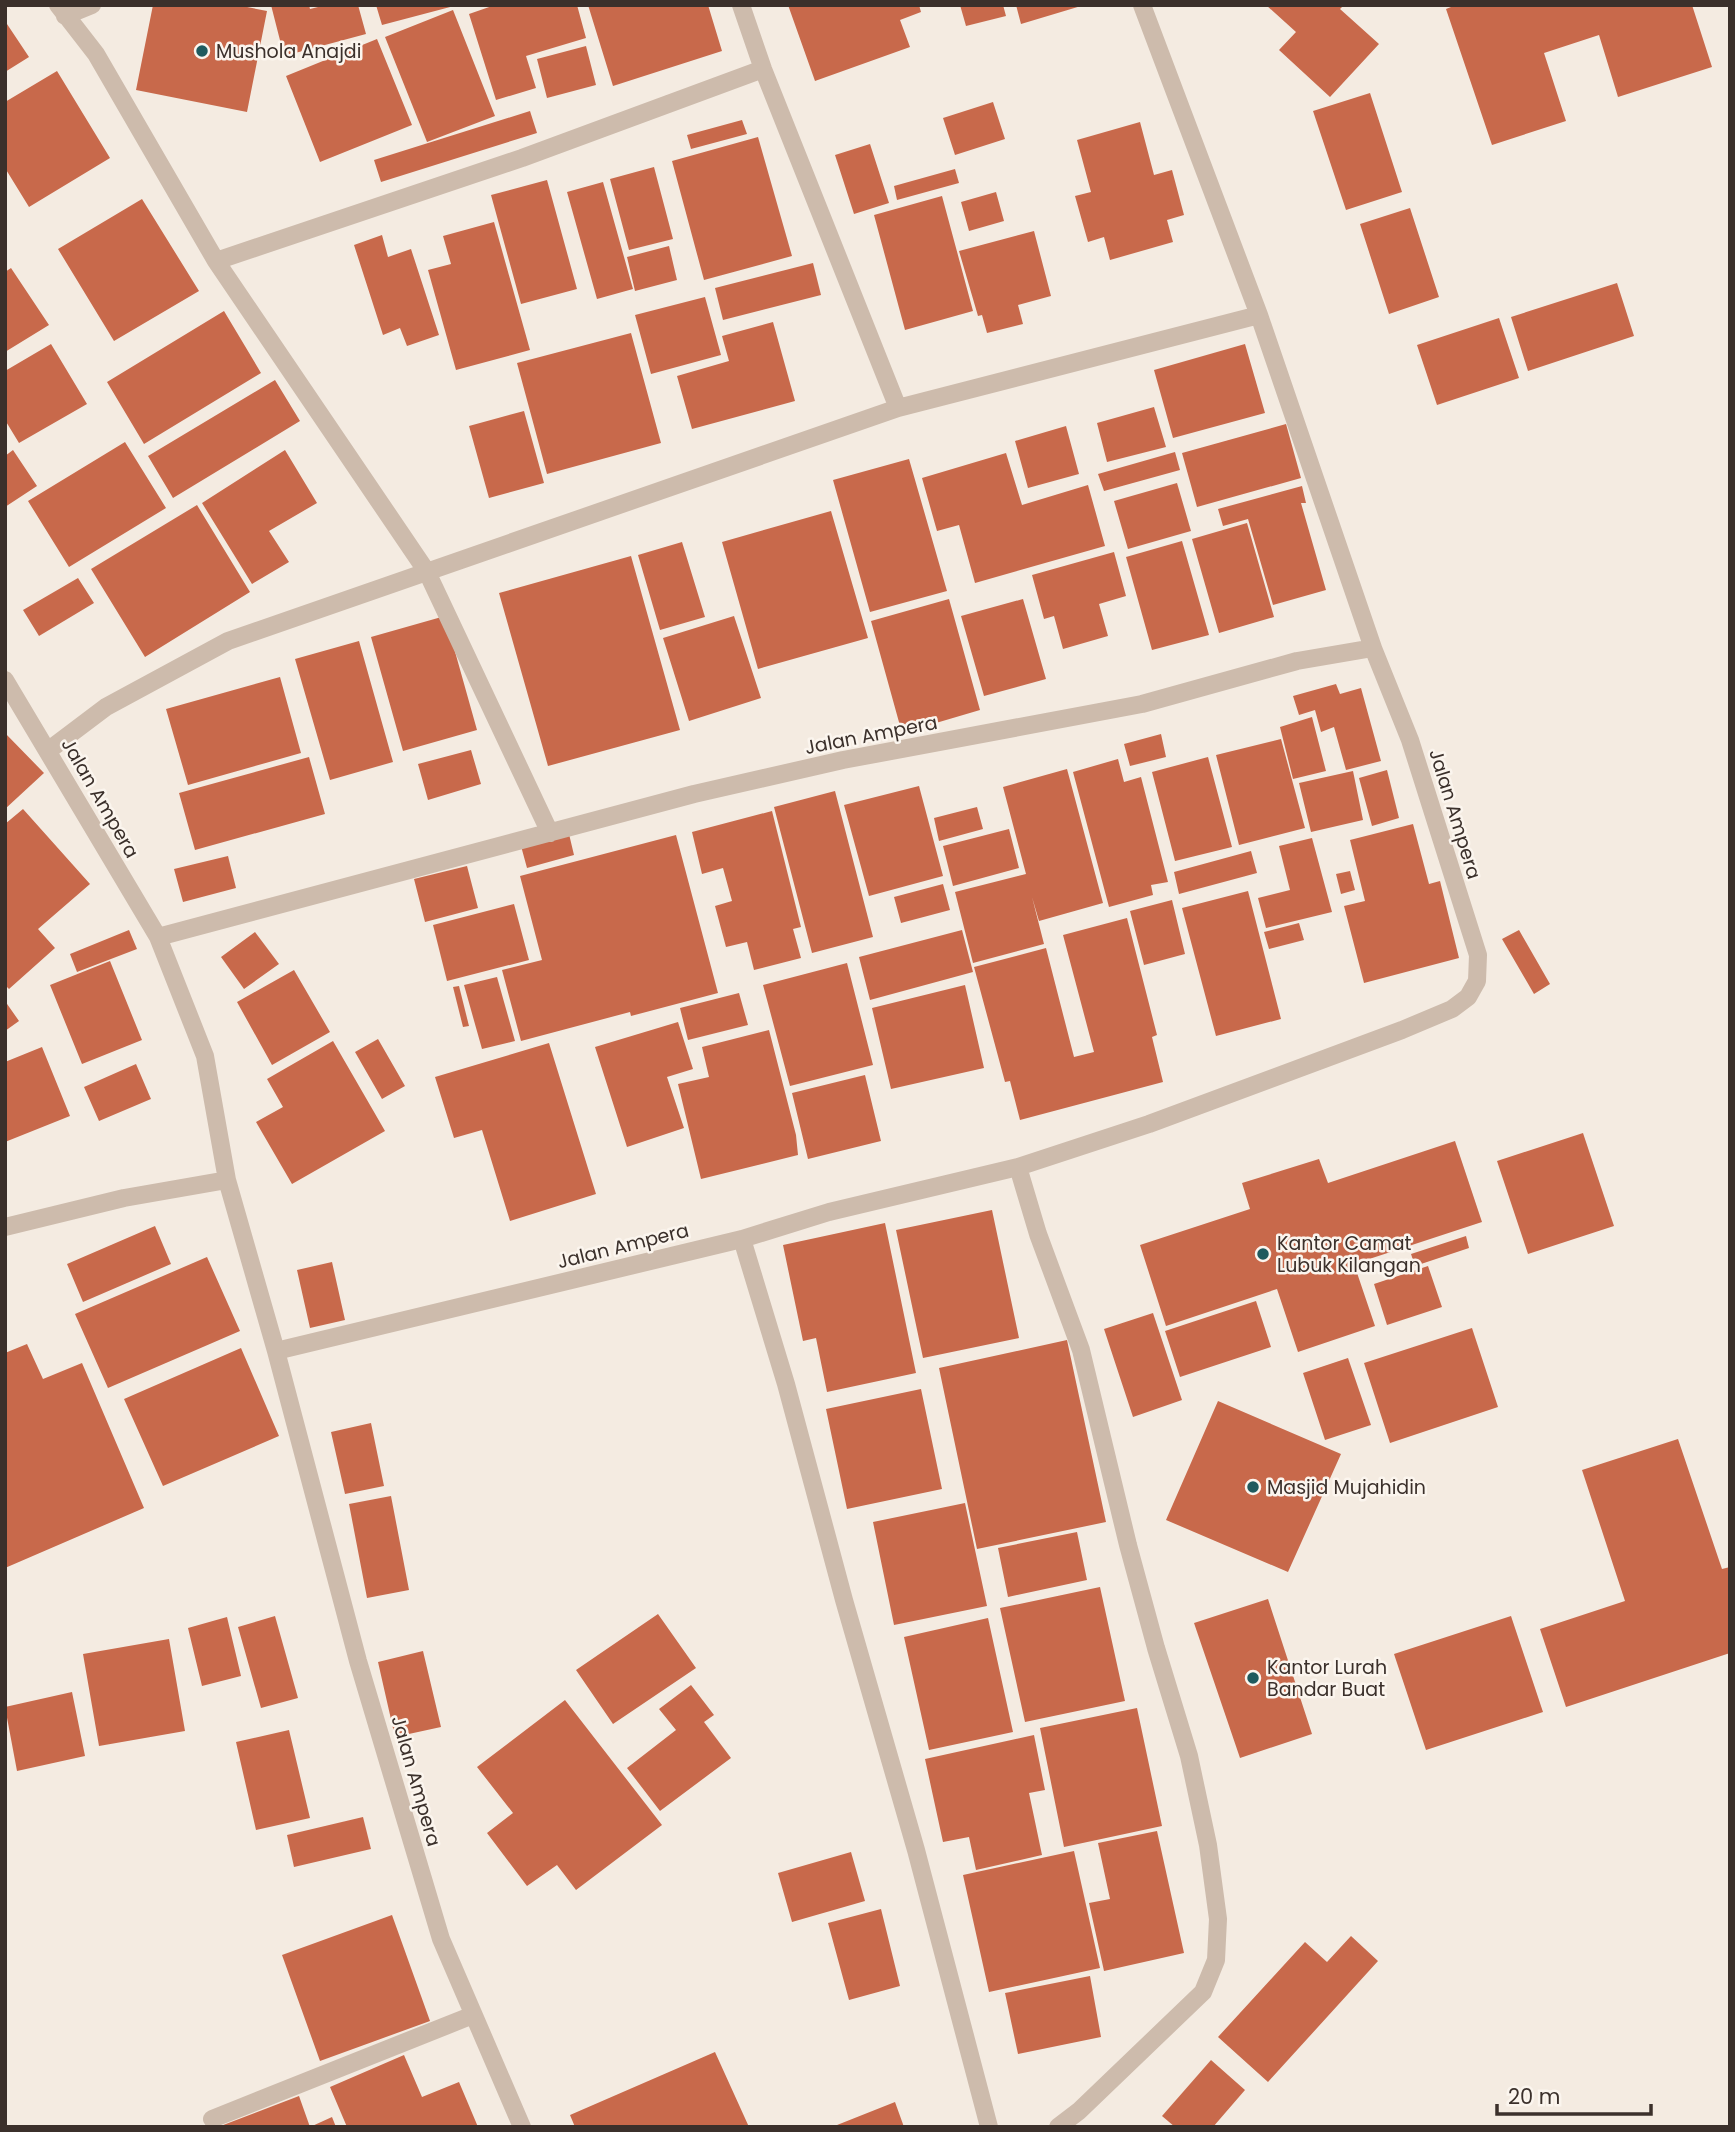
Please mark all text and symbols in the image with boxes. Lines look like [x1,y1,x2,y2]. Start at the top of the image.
place label: Mushola Anajdi [216,38,361,65]
marker: Mushola Anajdi [194,43,210,59]
street label: Jalan Ampera [802,709,940,761]
street label: Jalan Ampera [55,733,145,863]
street label: Jalan Ampera [1422,746,1488,882]
street label: Jalan Ampera [554,1217,692,1275]
place label: Kantor Camat Lubuk Kilangan [1277,1230,1421,1279]
marker: Kantor Camat Lubuk Kilangan [1255,1246,1271,1262]
place label: Masjid Mujahidin [1267,1474,1426,1501]
marker: Masjid Mujahidin [1245,1479,1261,1495]
place label: Kantor Lurah Bandar Buat [1267,1654,1387,1703]
marker: Kantor Lurah Bandar Buat [1245,1670,1261,1686]
street label: Jalan Ampera [384,1713,448,1849]
scale bar [1497,2072,1651,2116]
text: 20 m [1508,2082,1561,2111]

